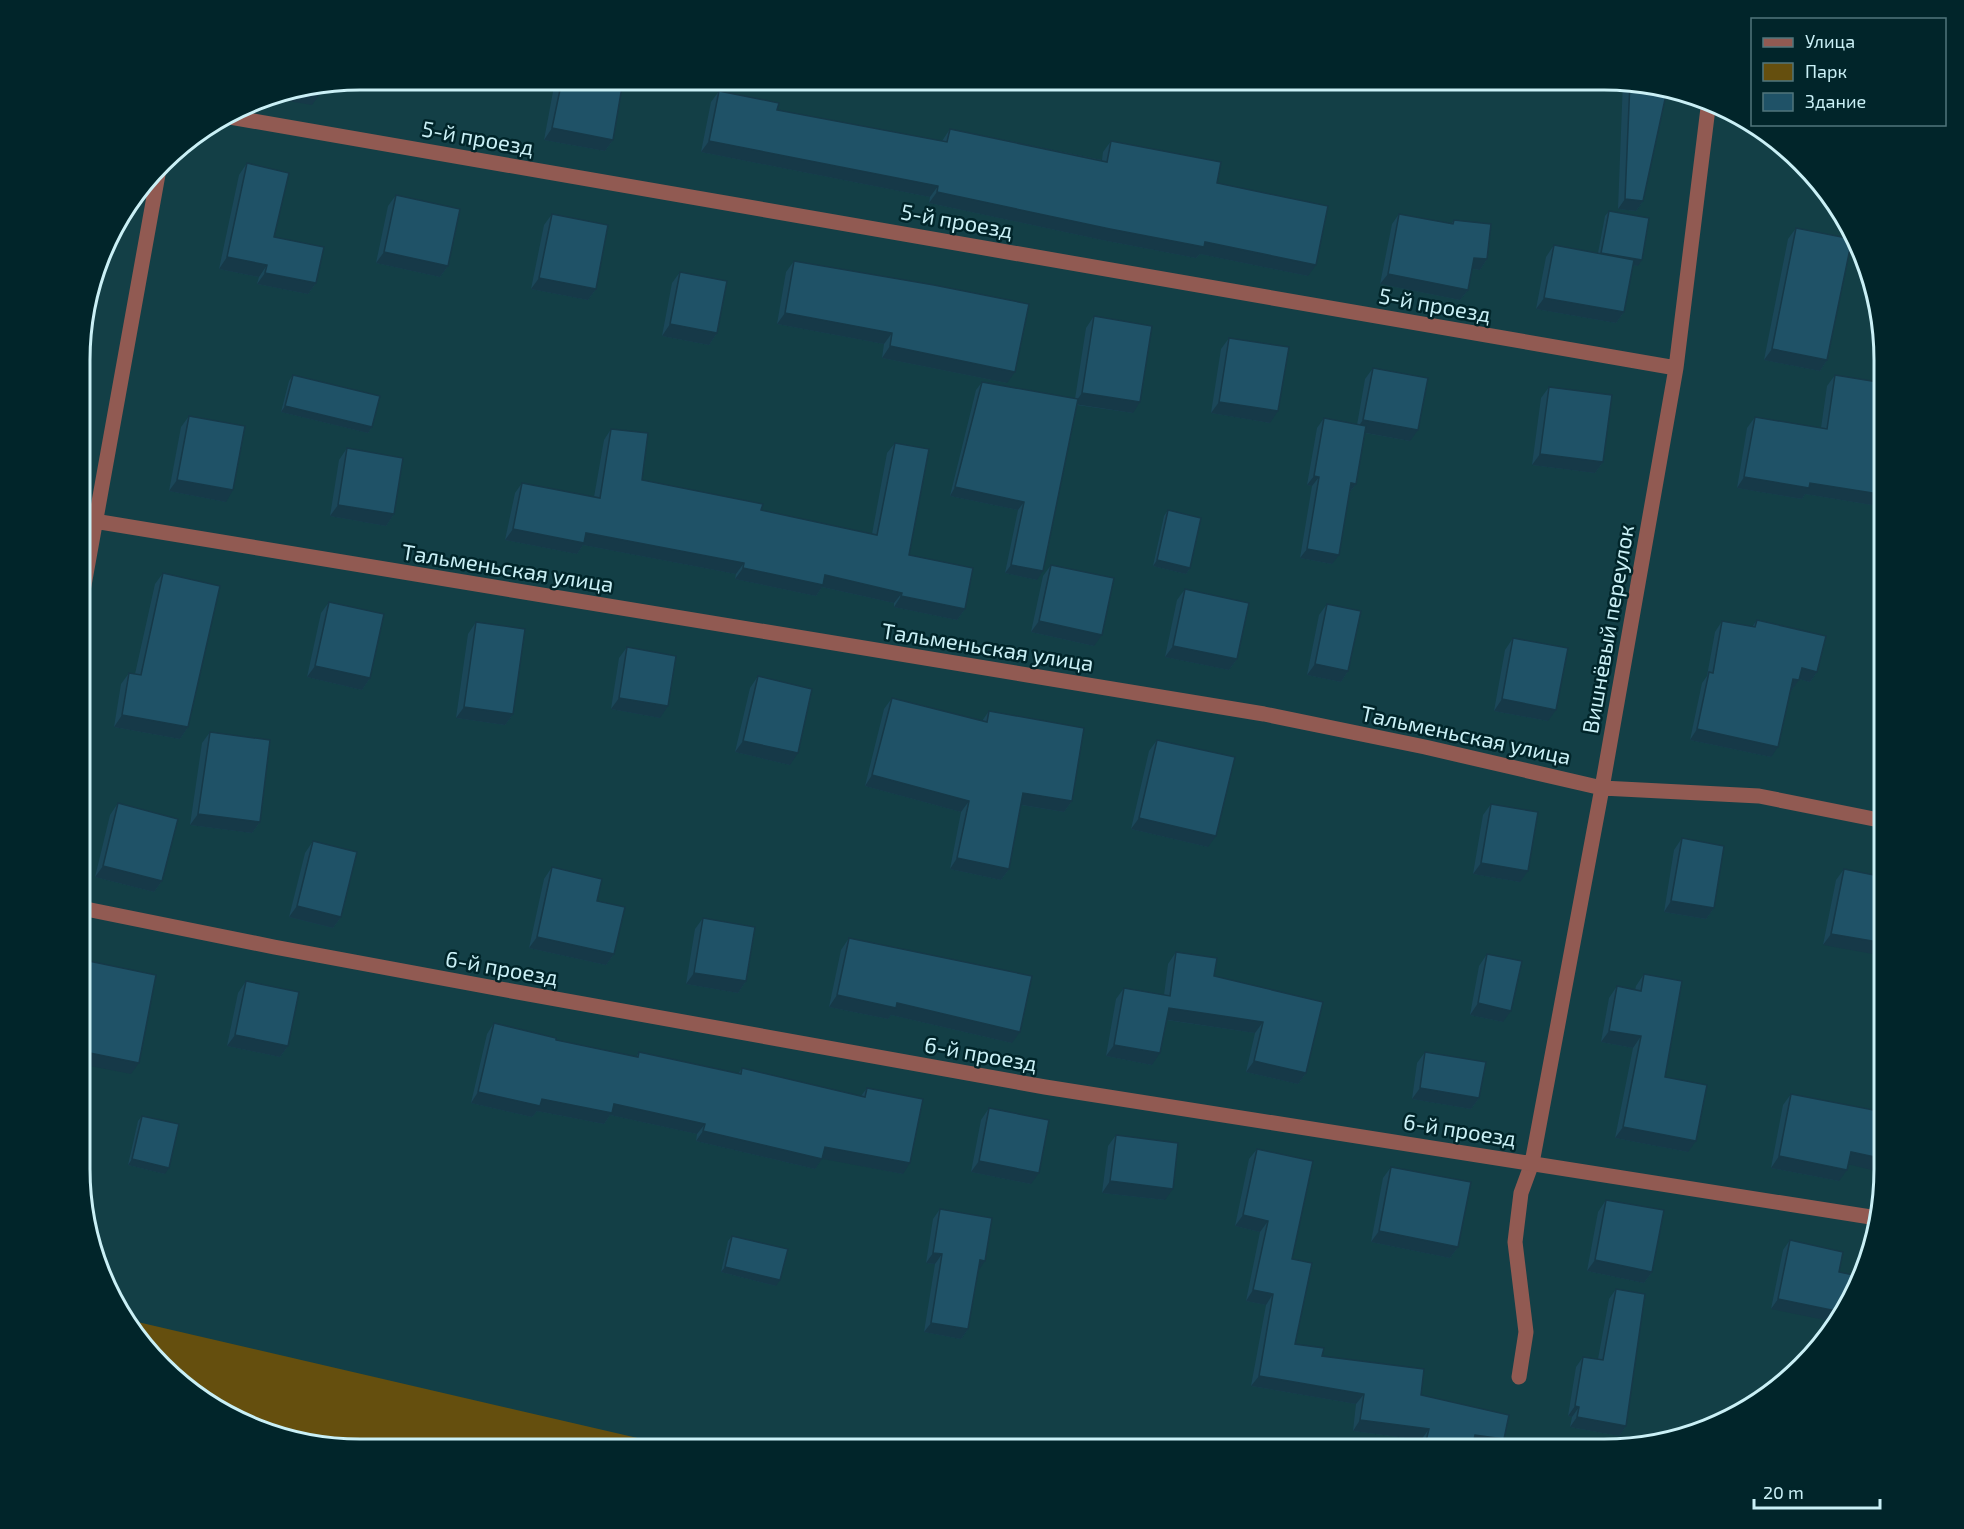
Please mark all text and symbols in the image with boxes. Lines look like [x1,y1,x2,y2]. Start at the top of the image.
legend [1751,18,1946,126]
text: Улица [1805,30,1855,52]
text: Парк [1805,60,1847,82]
text: Здание [1805,90,1866,112]
street label: 5-й проезд [420,114,536,160]
street label: 5-й проезд [899,197,1015,243]
street label: 5-й проезд [1377,281,1493,327]
street label: Вишнёвый переулок [1576,522,1639,736]
street label: Тальменьская улица [400,537,616,598]
street label: Тальменьская улица [880,616,1096,677]
street label: Тальменьская улица [1358,699,1573,770]
street label: 6-й проезд [444,944,560,990]
street label: 6-й проезд [923,1030,1039,1076]
street label: 6-й проезд [1402,1107,1518,1151]
scale bar [1754,1472,1880,1510]
text: 20 m [1763,1481,1804,1503]

